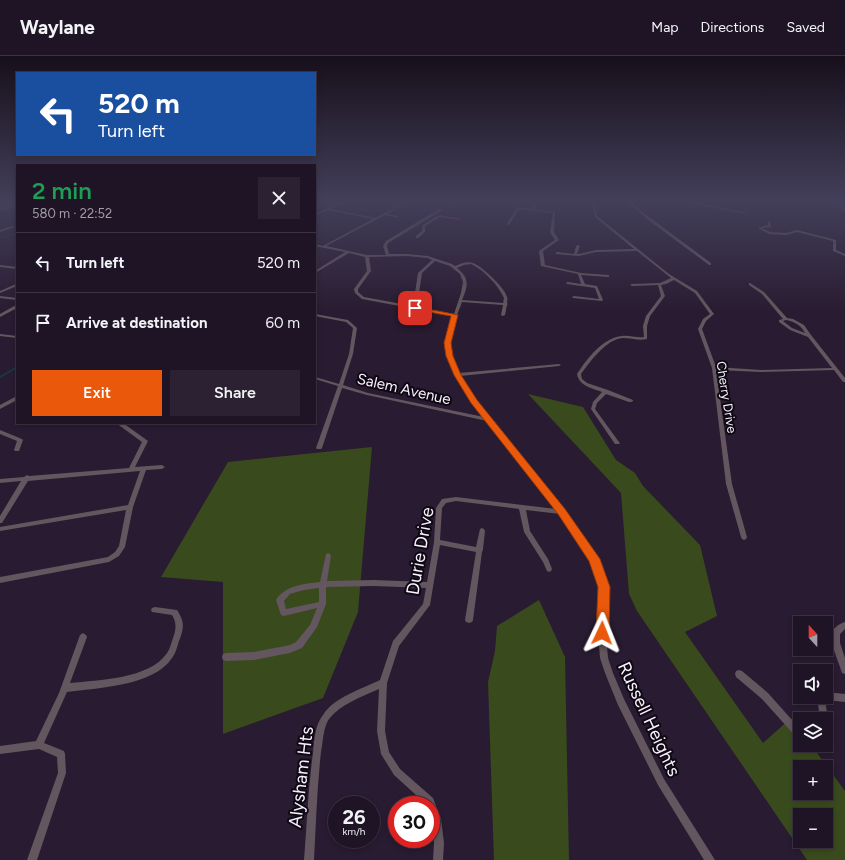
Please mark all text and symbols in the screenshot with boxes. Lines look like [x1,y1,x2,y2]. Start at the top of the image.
text: Waylane [20,16,95,39]
text: Map [651,19,679,36]
text: Directions [701,19,764,36]
text: Saved [786,19,825,36]
text: 520 m [98,86,180,120]
icon: left [32,88,84,140]
text: Turn left [98,120,165,142]
text: 2 min [32,176,92,205]
button: close [258,177,300,219]
text: 580 m · 22:52 [32,206,112,221]
icon: left [32,252,54,274]
text: Turn left [66,254,124,272]
text: 520 m [257,254,300,272]
pin [398,291,432,325]
icon: arrive [404,297,426,319]
icon: arrive [32,312,54,334]
text: Arrive at destination [66,314,207,332]
text: 60 m [265,314,300,332]
street label: Cherry Drive [713,360,740,434]
street label: Salem Avenue [355,369,453,409]
button: Exit [32,370,162,416]
button: Share [170,370,300,416]
street label: Durie Drive [401,505,439,597]
position arrow [581,612,623,654]
north arrow [793,616,833,656]
map controls [793,616,833,848]
street label: Russell Heights [613,658,685,780]
button: sound [793,664,833,704]
button: layers [793,712,833,752]
street label: Alysham Hts [284,725,318,829]
button: + [793,760,833,800]
speed limit sign: 30 [388,796,440,848]
text: 26 [342,805,366,829]
button: − [793,808,833,848]
text: km/h [343,825,365,838]

